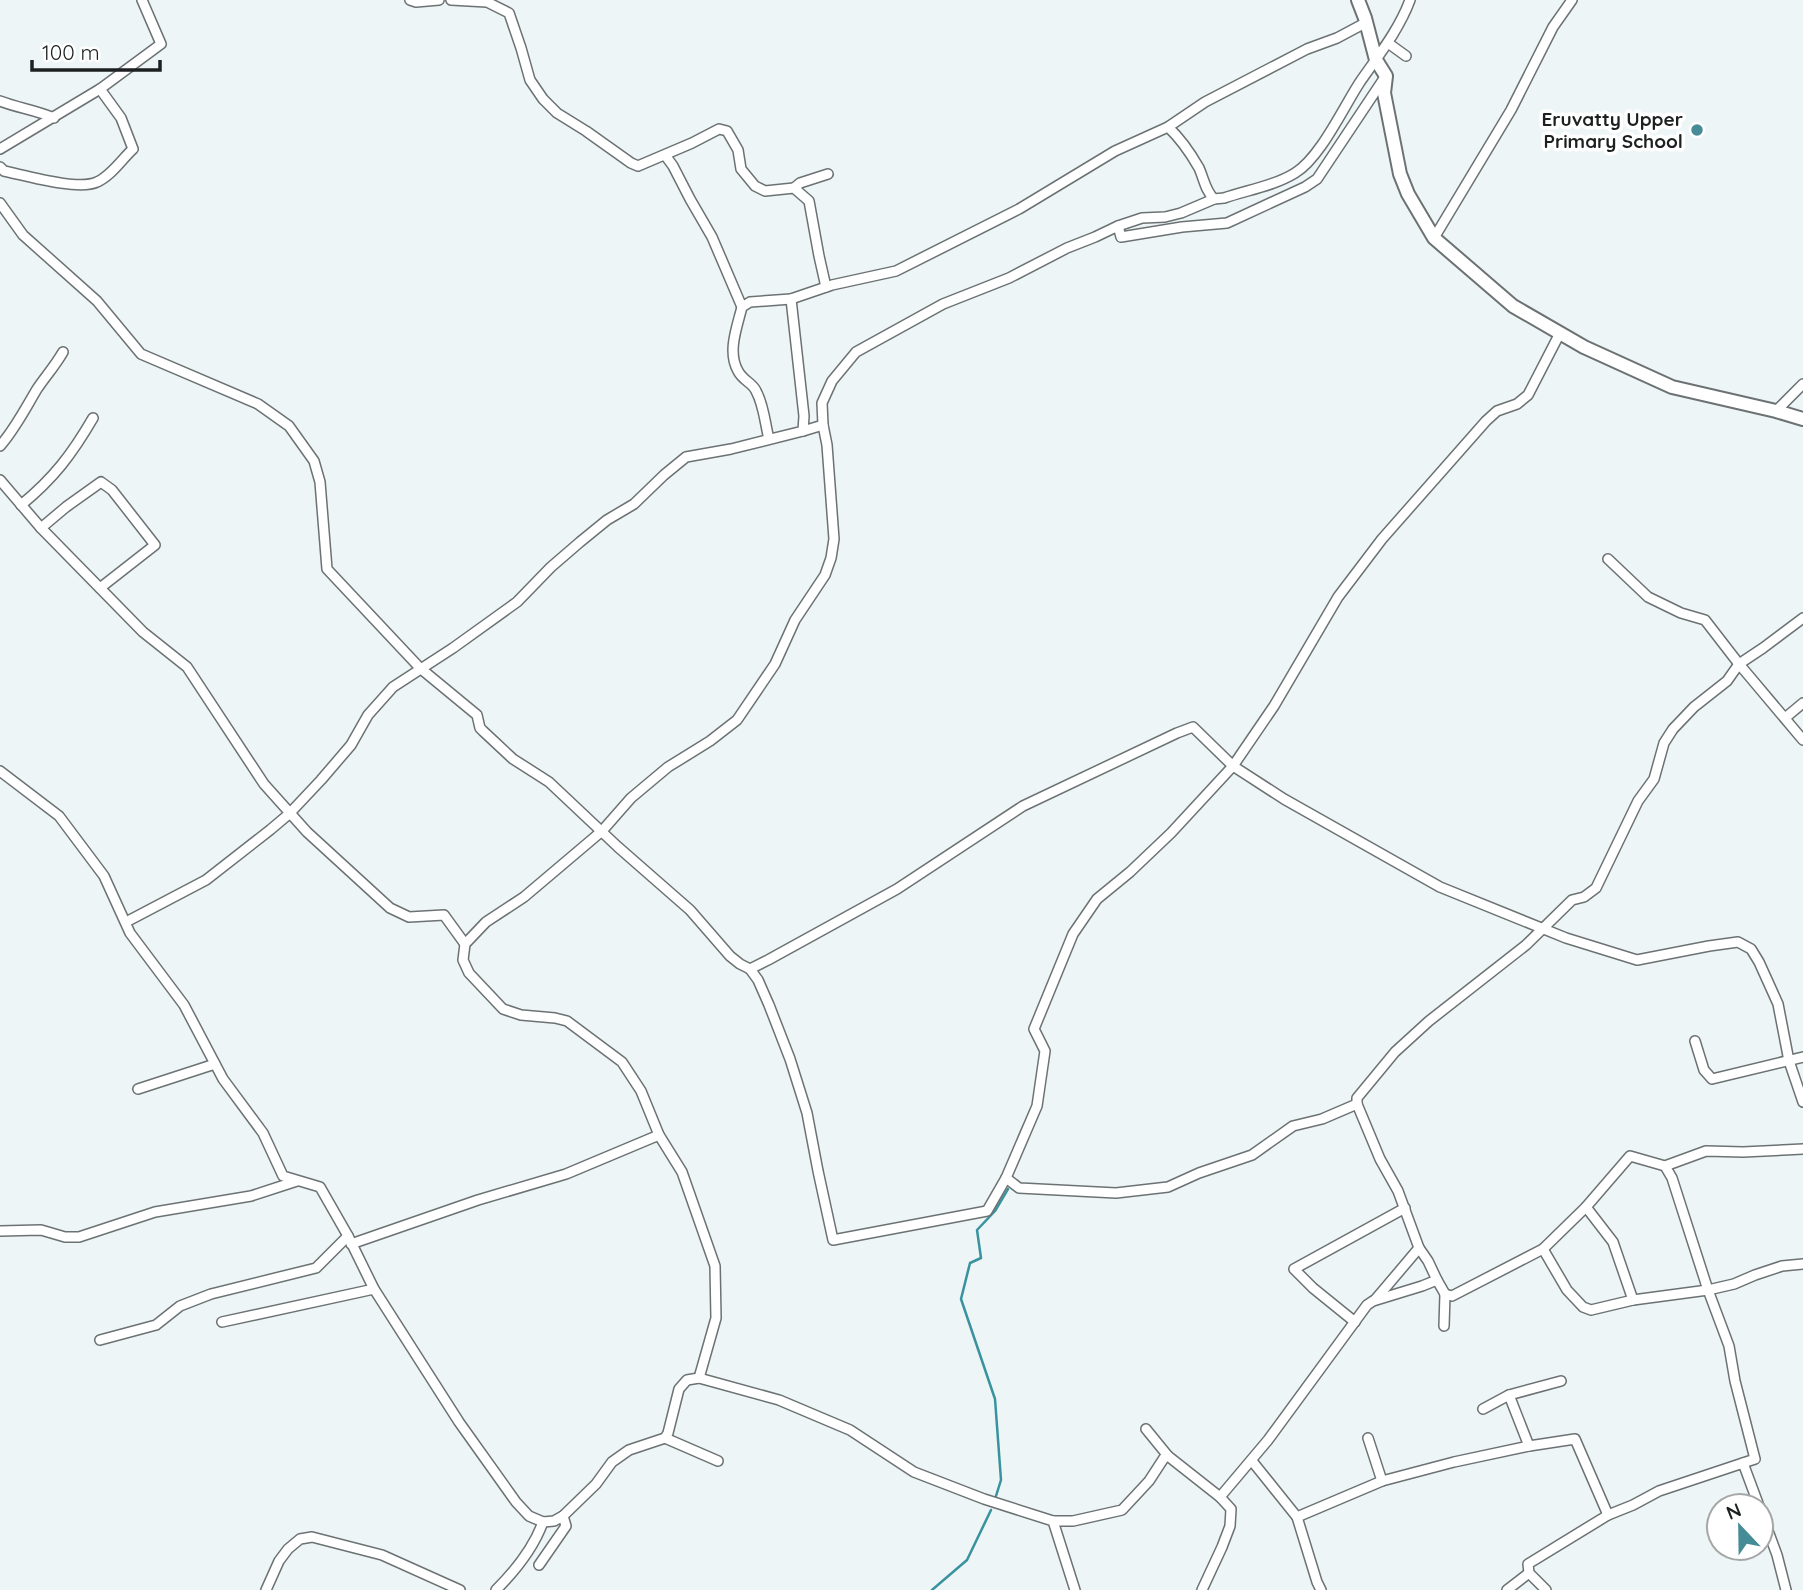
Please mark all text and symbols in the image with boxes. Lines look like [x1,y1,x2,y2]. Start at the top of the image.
scale bar [32,28,159,72]
text: 100 m [42,39,100,65]
place label: Eruvatty Upper Primary School [1541,107,1683,153]
marker: Eruvatty Upper Primary School [1689,122,1705,138]
north arrow [1705,1492,1775,1562]
text: N [1723,1497,1745,1525]

